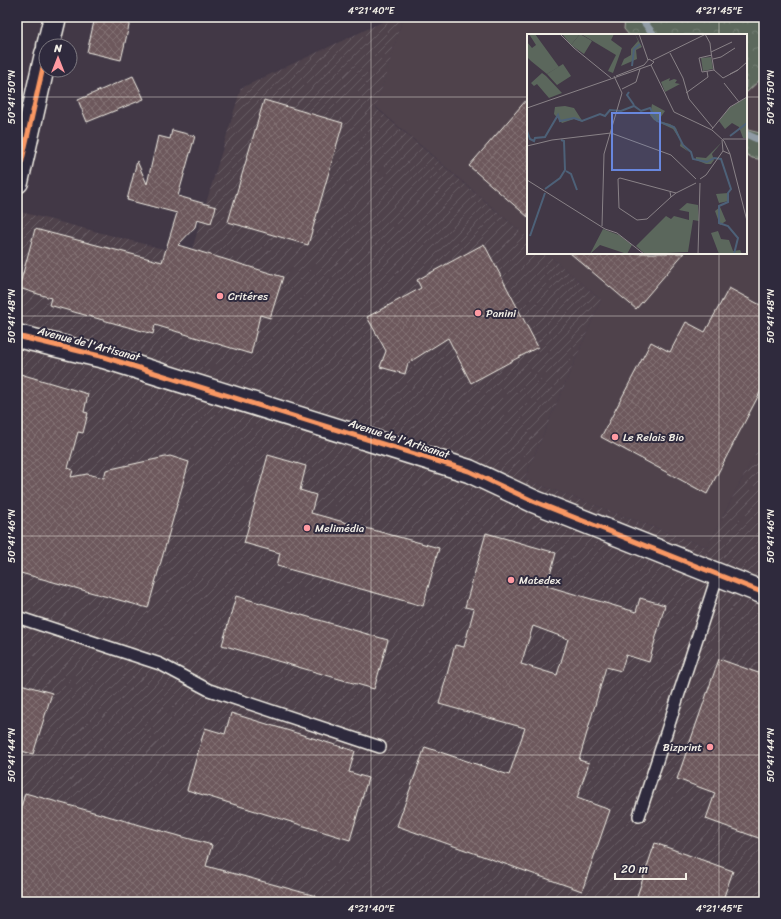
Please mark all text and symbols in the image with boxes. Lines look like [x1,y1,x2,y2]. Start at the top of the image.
text: 4°21'40"E [348,2,396,20]
text: 4°21'45"E [696,2,744,20]
inset map [527,34,747,254]
north arrow [38,38,78,78]
text: N [53,39,62,58]
text: 50°41'50"N [3,70,21,124]
text: 50°41'50"N [762,70,780,124]
place label: Critéres [228,287,269,306]
text: 50°41'48"N [3,289,21,343]
text: 50°41'48"N [762,289,780,343]
marker: Critéres [215,291,225,301]
place label: Panini [486,304,517,323]
marker: Panini [473,308,483,318]
street label: Avenue de l'Artisanat [35,321,143,367]
street label: Avenue de l'Artisanat [345,413,452,464]
place label: Le Relais Bio [623,428,685,447]
marker: Le Relais Bio [610,432,620,442]
text: 50°41'46"N [3,509,21,563]
text: 50°41'46"N [762,509,780,563]
place label: Melimédia [315,519,365,538]
marker: Melimédia [302,523,312,533]
place label: Matedex [519,571,561,590]
marker: Matedex [506,575,516,585]
text: 50°41'44"N [3,728,21,782]
text: 50°41'44"N [762,728,780,782]
place label: Bizprint [663,738,702,757]
marker: Bizprint [705,742,715,752]
scale bar [615,855,686,881]
text: 20 m [621,858,648,880]
text: 4°21'40"E [348,900,396,918]
text: 4°21'45"E [696,900,744,918]

